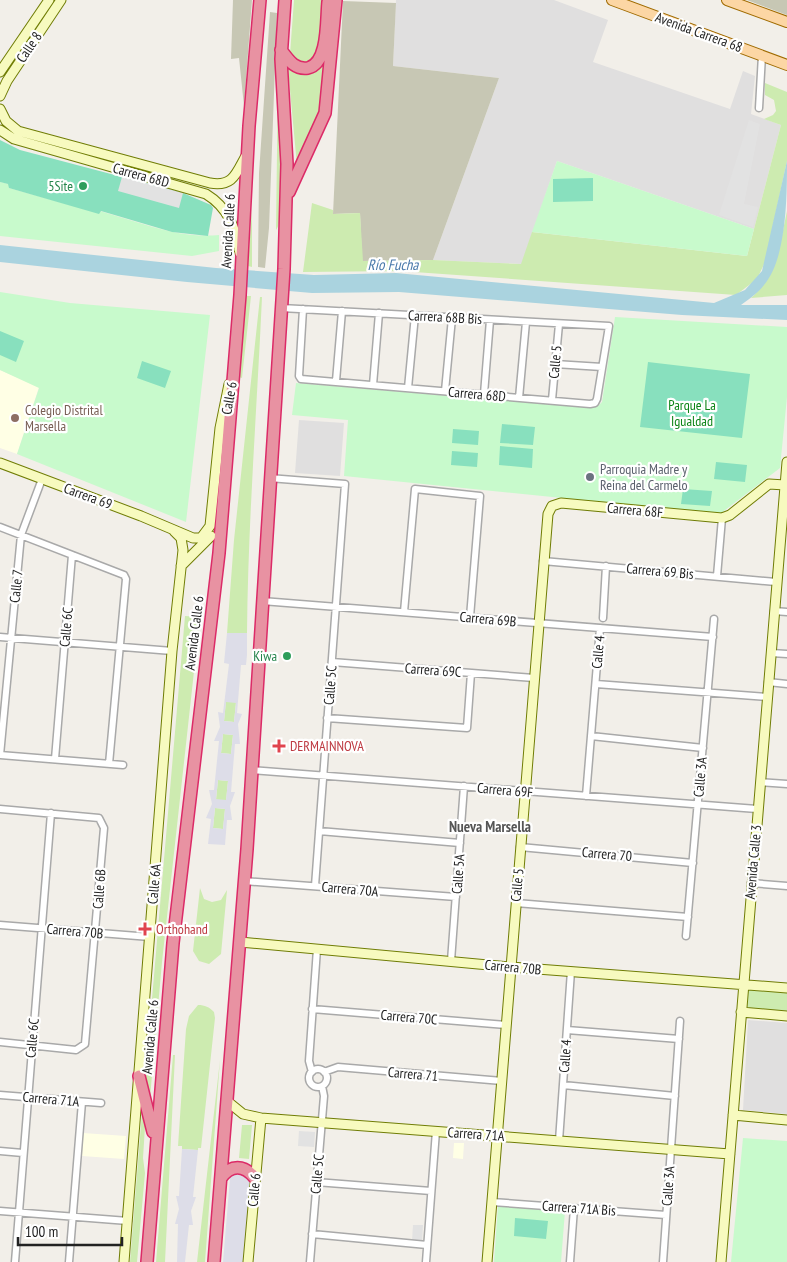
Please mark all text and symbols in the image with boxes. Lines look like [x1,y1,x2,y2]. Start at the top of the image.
street label: Avenida Carrera 68 [653,8,745,56]
street label: Calle 8 [12,28,46,66]
street label: Carrera 68D [111,159,171,191]
place label: 5Site [48,177,73,195]
marker: 5Site [77,180,89,192]
street label: Avenida Calle 6 [217,193,239,269]
water label: Río Fucha [368,255,419,274]
street label: Carrera 68B Bis [407,306,483,328]
street label: Calle 5 [545,345,565,379]
street label: Calle 6 [217,380,241,416]
street label: Carrera 68D [448,383,506,405]
park label: Parque La Igualdad [668,396,716,430]
place label: Colegio Distrital Marsella [25,401,103,435]
marker: Colegio Distrital Marsella [9,412,21,424]
place label: Parroquia Madre y Reina del Carmelo [600,460,688,494]
marker: Parroquia Madre y Reina del Carmelo [584,471,596,483]
street label: Carrera 69 [61,479,115,513]
street label: Carrera 68F [606,499,664,521]
street label: Carrera 69 Bis [626,559,695,583]
street label: Calle 7 [5,568,27,604]
street label: Avenida Calle 6 [181,595,207,671]
street label: Calle 6C [55,606,77,648]
street label: Carrera 69B [459,608,517,630]
street label: Calle 4 [588,634,608,669]
place label: Kiwa [253,647,277,665]
marker: Kiwa [281,650,293,662]
street label: Carrera 69C [404,659,462,681]
street label: Calle 5C [320,664,340,705]
place label: DERMAINNOVA [290,737,364,755]
marker: DERMAINNOVA [272,739,286,753]
street label: Calle 3A [689,756,711,798]
street label: Carrera 69F [476,779,534,801]
district label: Nueva Marsella [449,817,531,836]
street label: Avenida Calle 3 [741,824,765,900]
street label: Carrera 70 [581,843,633,865]
street label: Calle 5A [448,853,468,895]
street label: Calle 6A [143,863,165,905]
street label: Calle 6B [89,868,109,910]
street label: Calle 5 [507,868,527,902]
street label: Carrera 70A [321,878,380,900]
street label: Carrera 70B [46,920,104,942]
place label: Orthohand [156,920,208,938]
marker: Orthohand [138,922,152,936]
street label: Carrera 70B [484,956,542,978]
street label: Avenida Calle 6 [138,999,162,1075]
street label: Carrera 70C [380,1006,439,1028]
street label: Calle 6C [21,1017,43,1059]
street label: Calle 4 [555,1038,575,1073]
street label: Carrera 71 [387,1063,439,1085]
street label: Carrera 71A [22,1088,81,1110]
street label: Carrera 71A [447,1123,505,1145]
street label: Calle 5C [306,1153,328,1195]
street label: Calle 3A [658,1165,678,1207]
street label: Calle 6 [244,1173,264,1207]
street label: Carrera 71A Bis [542,1196,617,1220]
scale bar [18,1214,121,1246]
text: 100 m [25,1222,58,1241]

